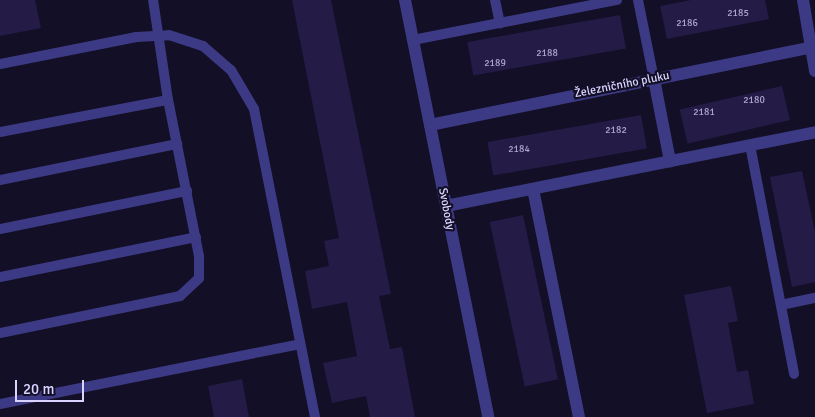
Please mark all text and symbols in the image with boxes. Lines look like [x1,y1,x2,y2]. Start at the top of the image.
house number: 2185 [727,8,749,20]
house number: 2186 [676,18,698,30]
house number: 2188 [536,48,558,60]
house number: 2189 [484,58,506,70]
street label: Železničního pluku [573,69,671,101]
house number: 2180 [743,95,765,107]
house number: 2181 [693,107,715,119]
house number: 2182 [605,125,627,137]
house number: 2184 [508,144,530,156]
street label: Svobody [435,187,457,231]
scale bar [18,370,86,402]
text: 20 m [23,380,54,398]

